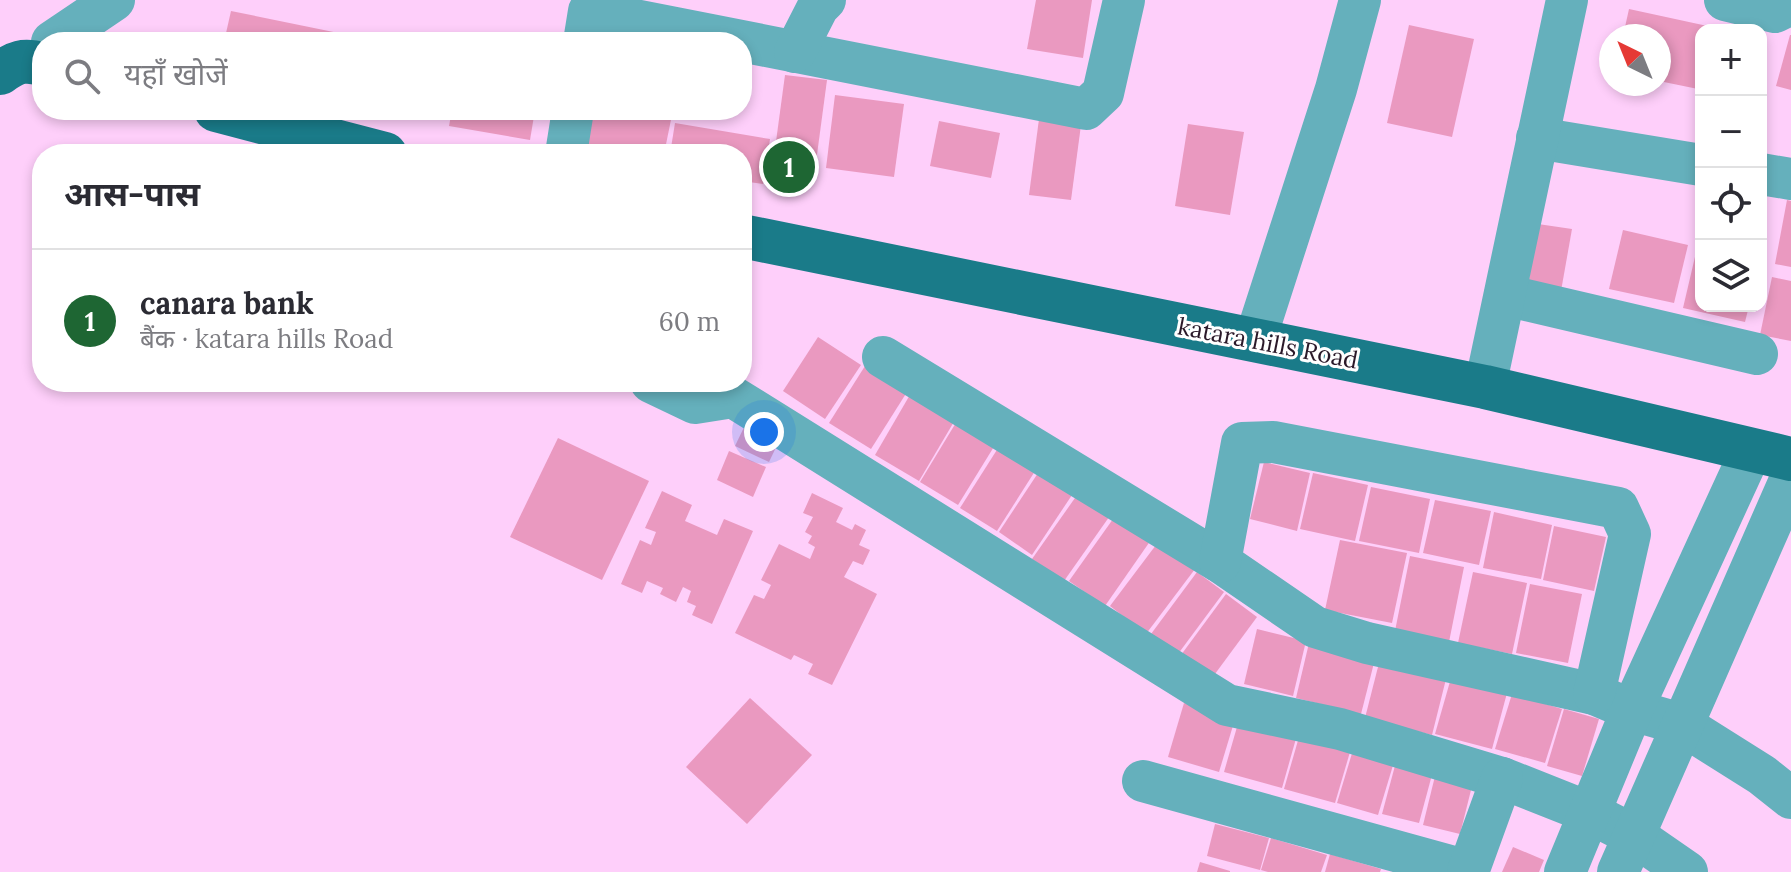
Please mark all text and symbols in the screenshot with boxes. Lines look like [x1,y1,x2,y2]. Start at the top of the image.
north arrow [1599,24,1671,96]
map controls [1695,24,1767,312]
button: + [1695,24,1767,96]
search box [32,32,752,120]
icon: search [60,54,104,98]
text: यहाँ खोजें [124,55,228,93]
button: − [1695,96,1767,168]
pin: 1 [763,137,815,197]
button: locate [1695,168,1767,240]
text: आस-पास [64,172,200,215]
button: layers [1695,240,1767,312]
text: canara bank [140,284,314,322]
text: 1 [85,305,95,338]
text: 60 m [659,305,720,338]
street label: katara hills Road [1175,310,1361,376]
text: बैंक · katara hills Road [140,322,393,355]
your location [744,412,784,452]

